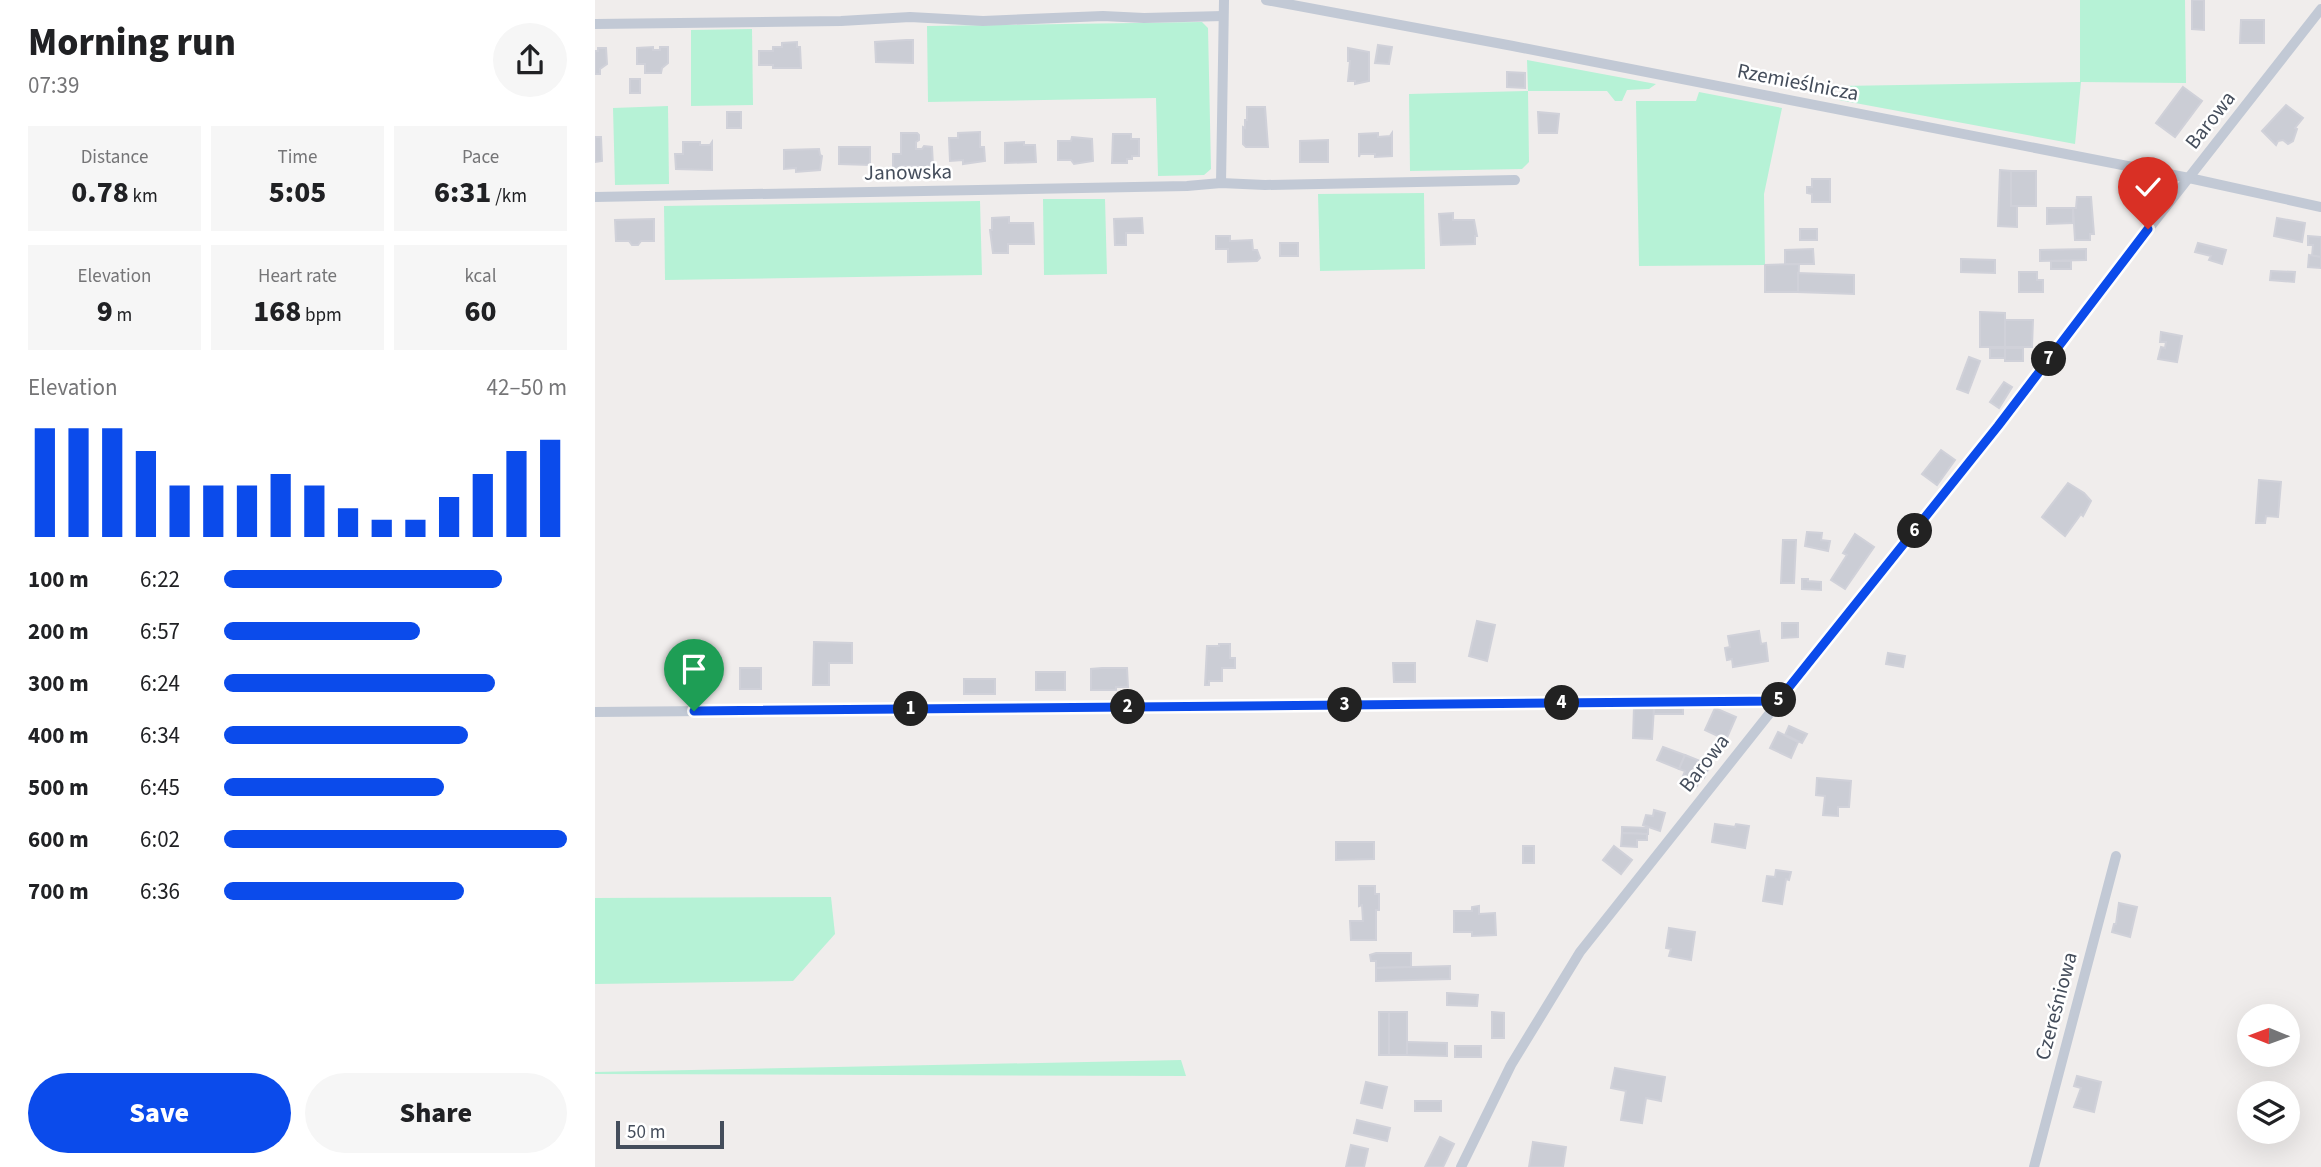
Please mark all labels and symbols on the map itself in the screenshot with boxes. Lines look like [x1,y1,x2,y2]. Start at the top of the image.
street label: Rzemieślnicza [1735,56,1861,108]
street label: Barowa [2178,84,2242,156]
street label: Janowska [864,156,952,188]
pin [2118,157,2178,229]
pin: 7 [2031,342,2067,376]
pin: 6 [1897,514,1933,548]
pin [664,639,724,711]
pin: 5 [1761,682,1797,718]
pin: 4 [1545,686,1579,720]
pin: 3 [1327,688,1363,722]
pin: 2 [1111,690,1145,724]
pin: 1 [893,692,929,726]
street label: Barowa [1672,727,1736,799]
street label: Czereśniowa [2027,949,2085,1063]
north arrow [2237,1004,2299,1068]
scale bar [616,1118,725,1150]

